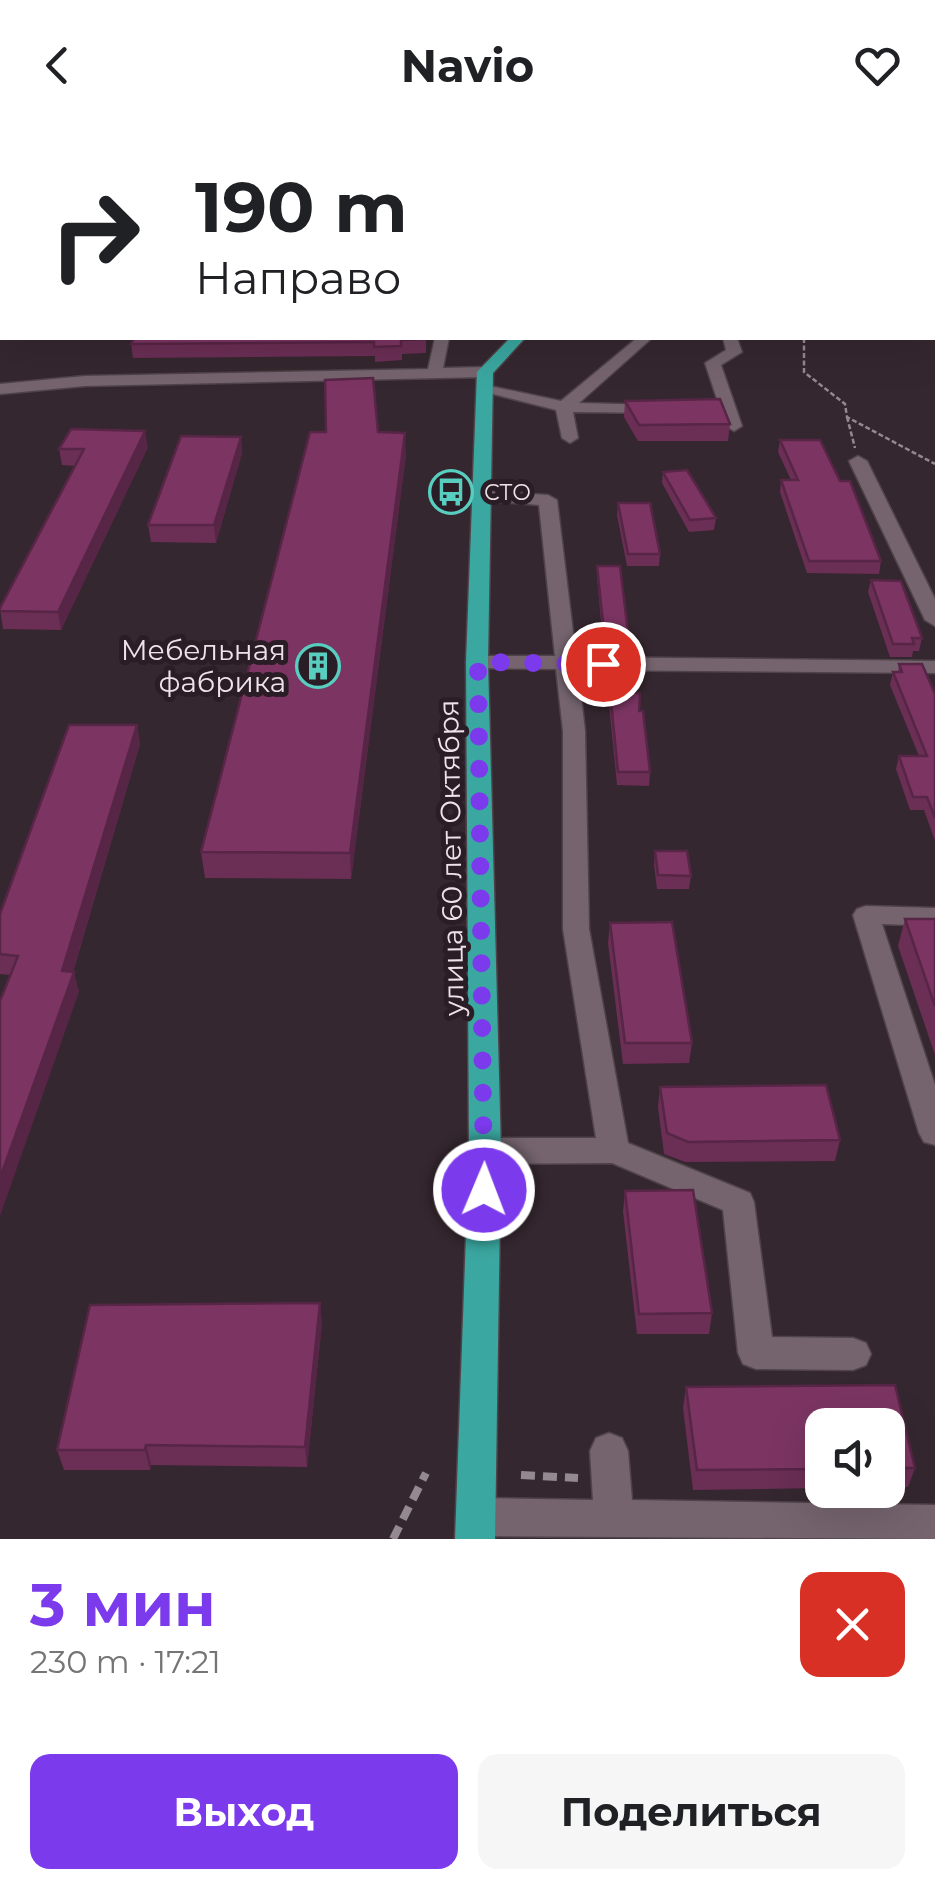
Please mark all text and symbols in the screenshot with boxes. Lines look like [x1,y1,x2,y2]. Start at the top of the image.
icon: back [30,38,85,93]
text: Navio [401,38,534,93]
icon: heart [850,38,905,93]
text: 190 m [195,164,408,250]
icon: right [30,170,160,300]
text: Направо [195,250,401,305]
bus stop icon: СТО [428,469,474,515]
place label: СТО [484,479,531,506]
pin [561,622,646,707]
place label: Мебельная фабрика [121,633,286,699]
icon: arrive [576,637,631,692]
building icon: Мебельная фабрика [295,643,341,689]
street label: улица 60 лет Октября [431,699,471,1018]
position arrow [432,1138,536,1242]
map controls [805,1408,905,1508]
button: sound [805,1408,905,1508]
text: 3 мин [30,1568,216,1641]
button: close [800,1572,905,1677]
text: 230 m · 17:21 [30,1642,221,1681]
button: Выход [30,1754,458,1869]
button: Поделиться [478,1754,905,1869]

